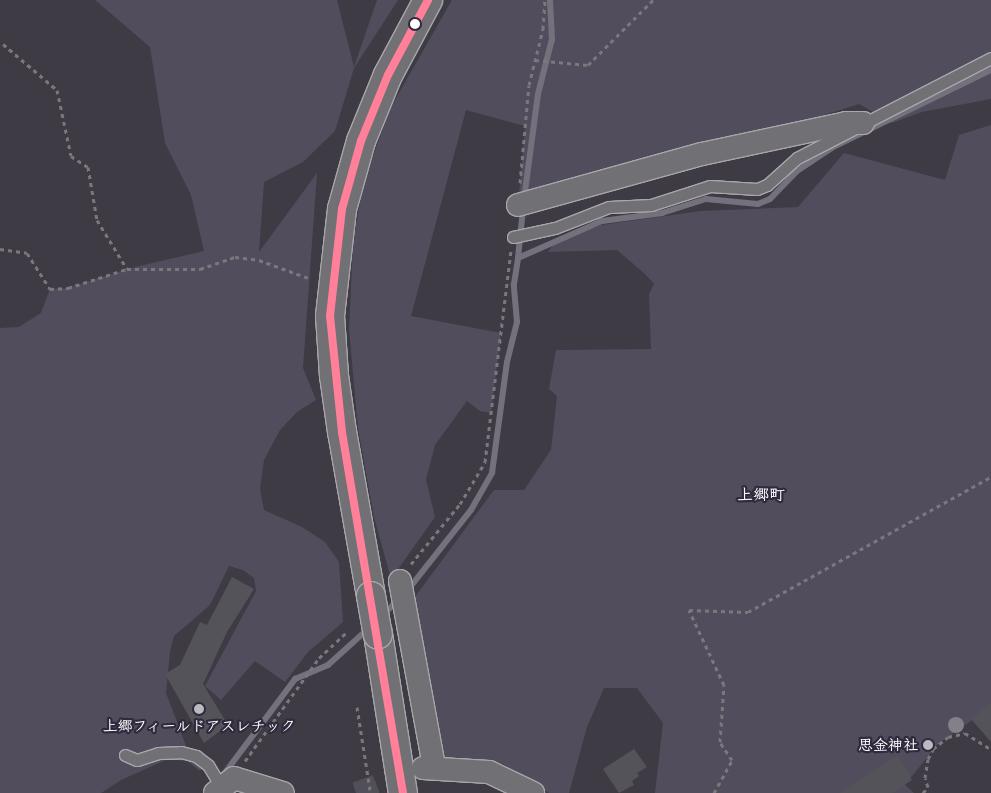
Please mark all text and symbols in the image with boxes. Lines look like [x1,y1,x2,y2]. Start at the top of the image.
unlabelled marker [410,19,420,29]
district label: 上郷町 [737,484,785,504]
marker: 上郷フィールドアスレチック [193,703,205,715]
place label: 上郷フィールドアスレチック [102,717,296,735]
place label: 思金神社 [858,736,918,754]
marker: 思金神社 [922,739,934,751]

